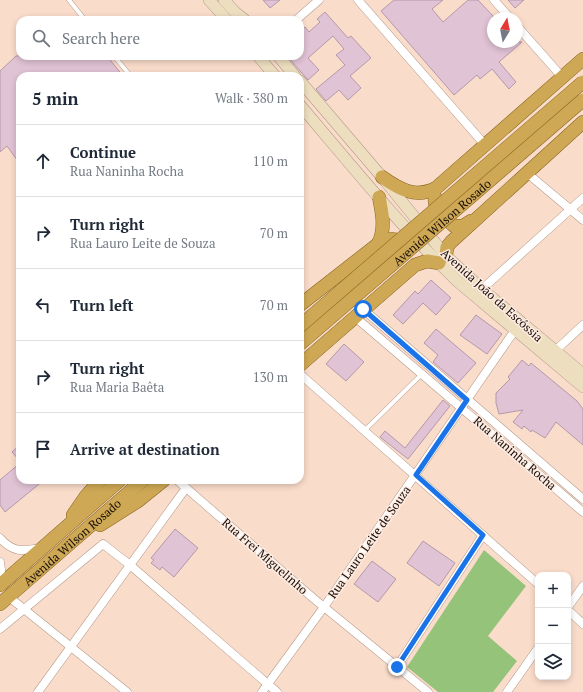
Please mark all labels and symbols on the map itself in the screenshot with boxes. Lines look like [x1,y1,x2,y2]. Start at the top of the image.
north arrow [487,12,523,48]
street label: Avenida Wilson Rosado [390,175,494,268]
street label: Avenida João da Escóssia [438,245,546,345]
route start [354,300,372,318]
street label: Rua Naninha Rocha [470,413,560,493]
street label: Rua Lauro Leite de Souza [324,483,414,601]
street label: Avenida Wilson Rosado [20,495,124,588]
street label: Rua Frei Miguelinho [219,515,311,597]
route end [388,658,406,676]

